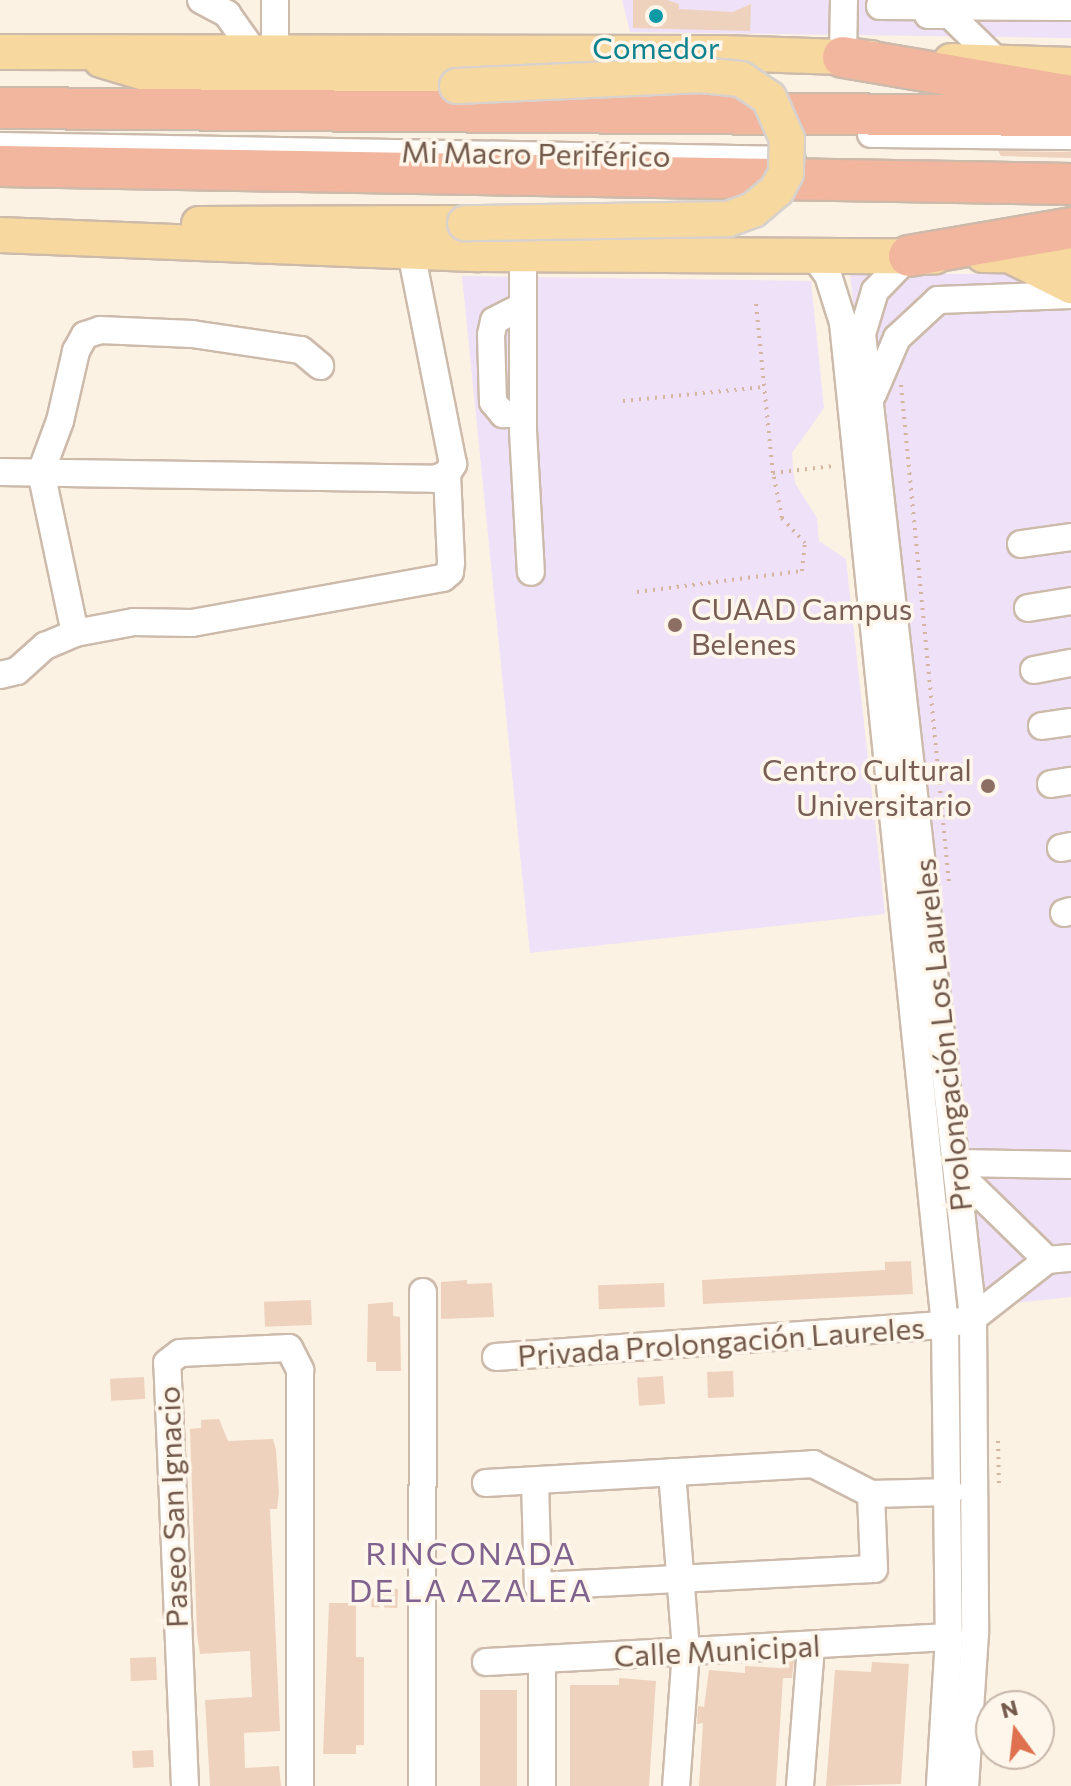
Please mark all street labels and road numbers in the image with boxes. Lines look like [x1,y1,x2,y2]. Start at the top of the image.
street label: Mi Macro Periférico [401,133,671,173]
street label: Prolongación Los Laureles [906,857,978,1213]
street label: Privada Prolongación Laureles [516,1309,926,1373]
street label: Paseo San Ignacio [150,1386,194,1628]
street label: Calle Municipal [613,1627,821,1673]

